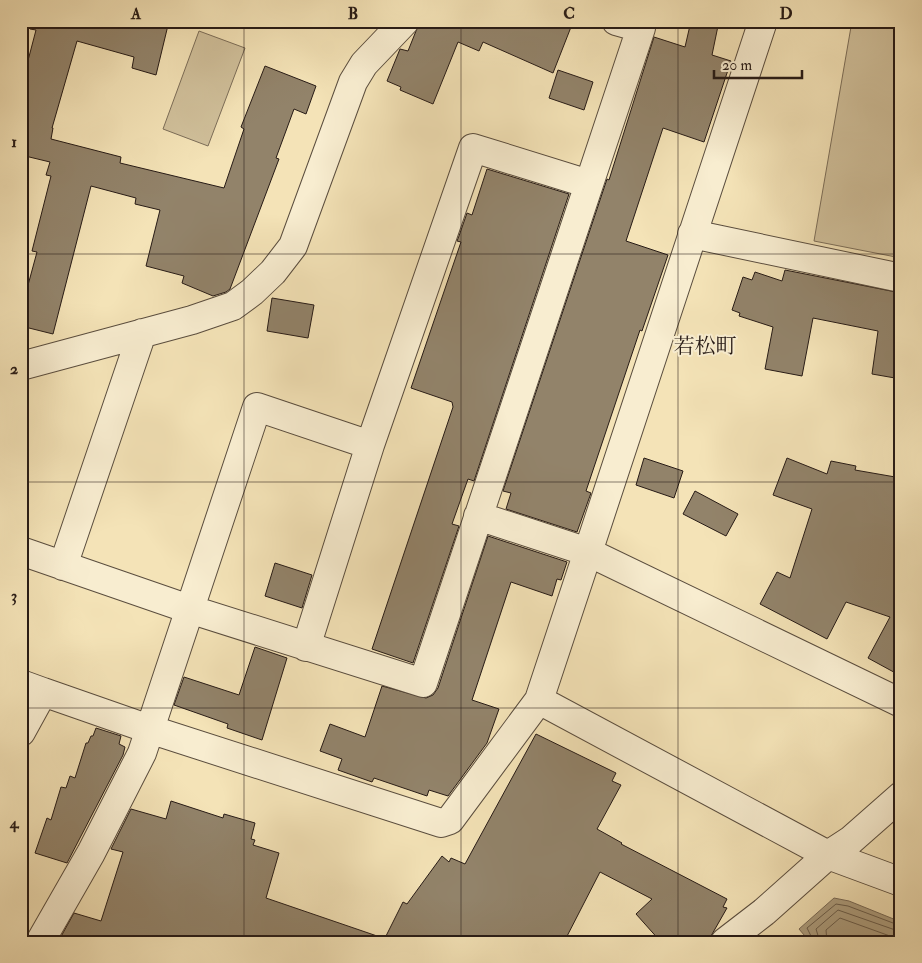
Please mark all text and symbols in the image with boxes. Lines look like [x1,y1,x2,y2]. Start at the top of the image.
text: A [130,4,142,24]
text: B [348,4,358,24]
text: C [563,4,575,24]
text: D [779,4,793,24]
scale bar [714,48,802,80]
text: 20 m [722,56,752,75]
text: 1 [11,132,17,152]
district label: 若松町 [674,333,737,360]
text: 2 [10,359,18,379]
text: 3 [11,586,17,606]
text: 4 [9,813,20,833]

